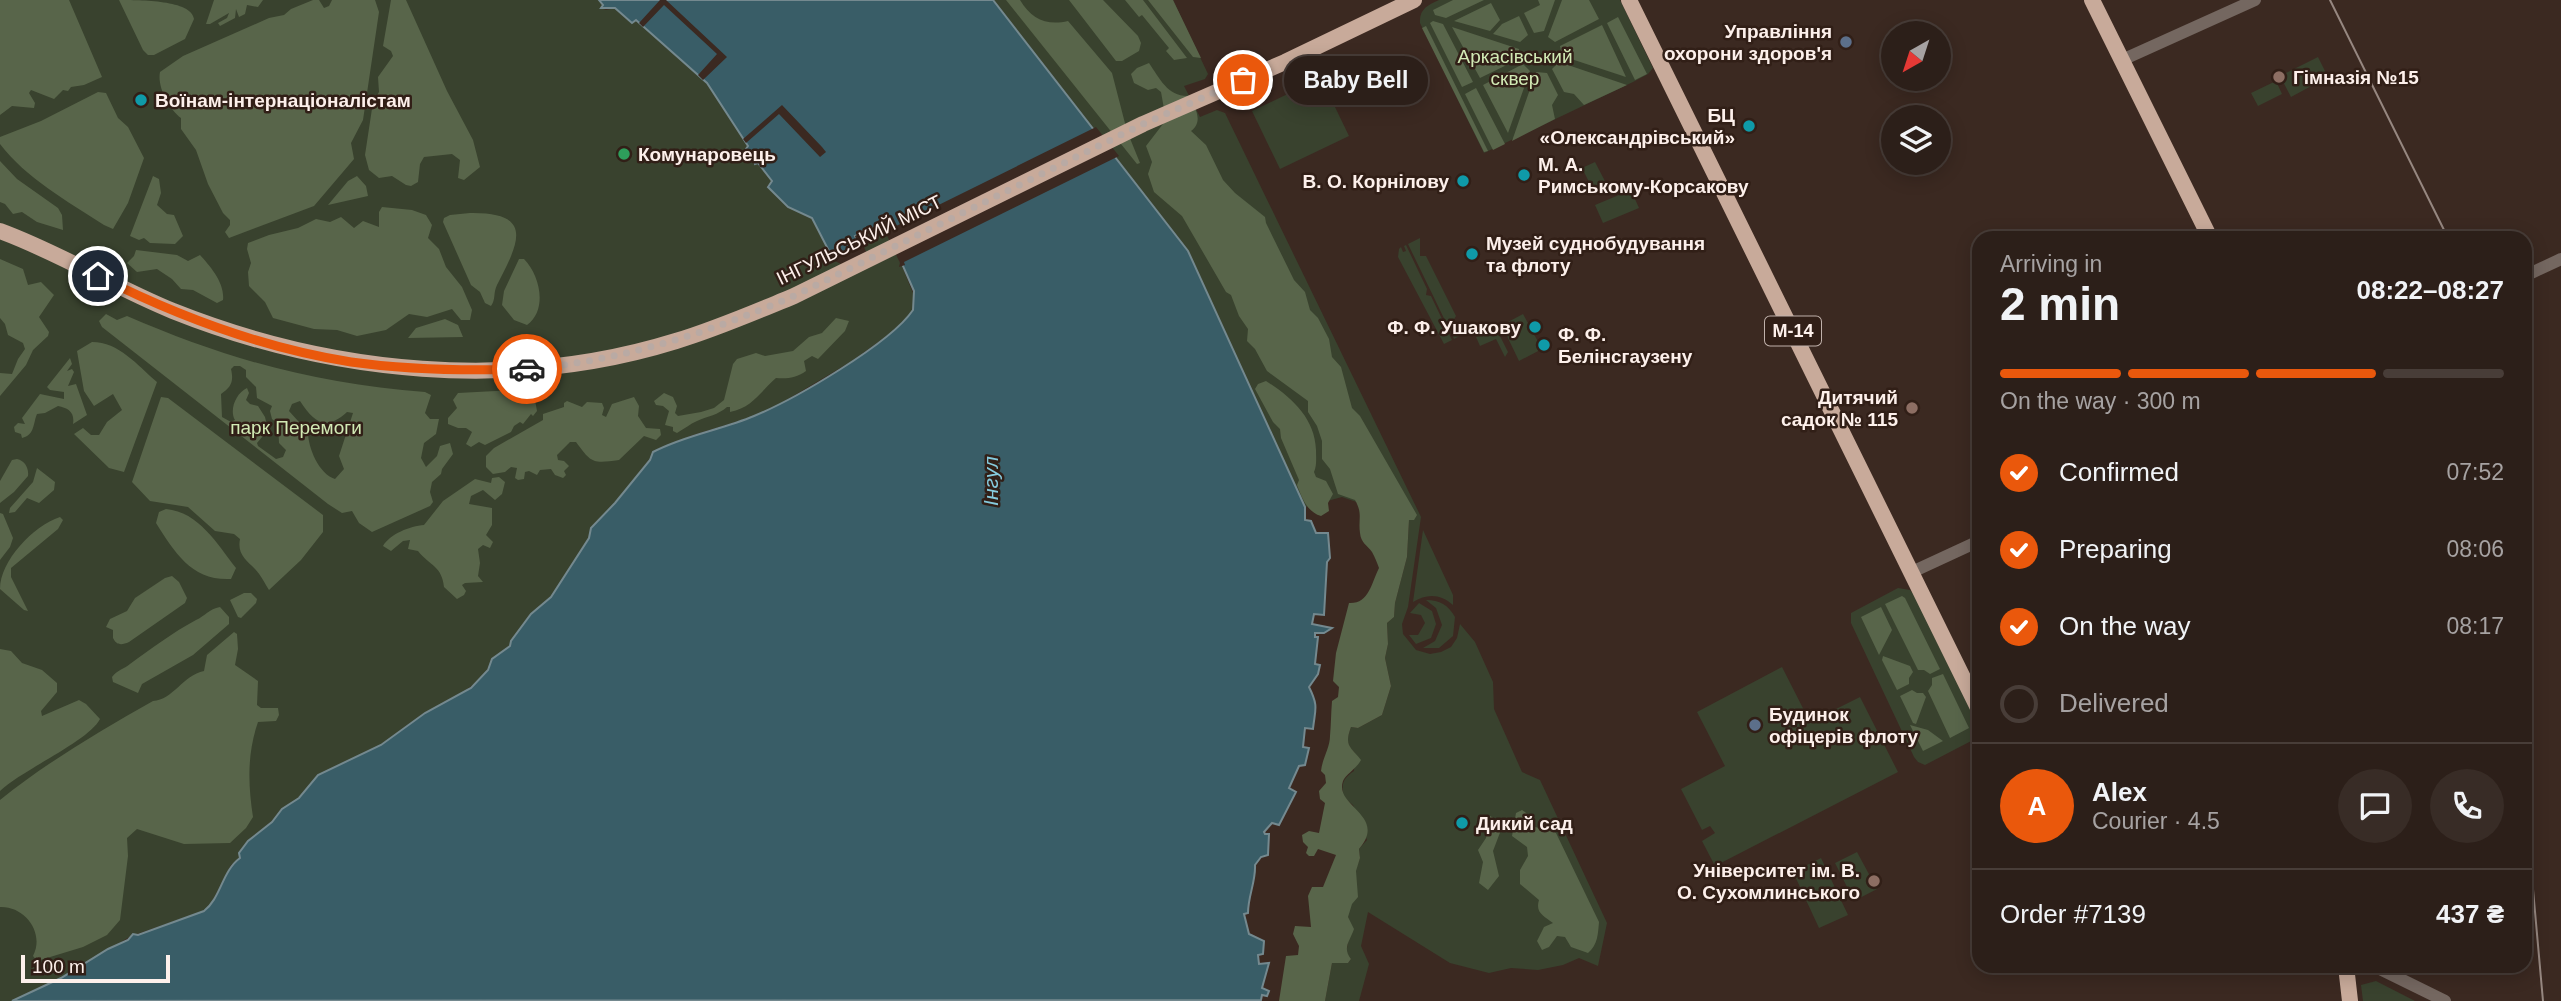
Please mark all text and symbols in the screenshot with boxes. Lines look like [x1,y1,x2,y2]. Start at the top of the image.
place label: Управління охорони здоров'я [1664,21,1832,64]
north arrow [1881,21,1951,91]
map controls [1881,21,1951,175]
marker: Управління охорони здоров'я [1838,34,1854,50]
park label: Аркасівський сквер [1457,46,1573,89]
pin [1213,50,1273,110]
callout: Baby Bell [1285,56,1428,104]
icon: bag [1224,61,1262,99]
text: Baby Bell [1304,67,1408,93]
place label: Гімназія №15 [2293,67,2419,88]
marker: Гімназія №15 [2271,69,2287,85]
place label: Воїнам-інтернаціоналістам [155,90,411,111]
marker: Воїнам-інтернаціоналістам [133,92,149,108]
place label: БЦ «Олександрівський» [1540,105,1735,148]
button: layers [1881,105,1951,175]
marker: БЦ «Олександрівський» [1741,118,1757,134]
place label: Комунаровець [638,144,776,165]
marker: Комунаровець [616,146,632,162]
place label: М. А. Римському-Корсакову [1538,154,1749,197]
marker: М. А. Римському-Корсакову [1516,167,1532,183]
place label: В. О. Корнілову [1303,171,1449,192]
marker: В. О. Корнілову [1455,173,1471,189]
street label: ІНГУЛЬСЬКИЙ МІСТ [773,191,945,289]
place label: Музей суднобудування та флоту [1486,233,1705,276]
pin [68,246,128,306]
marker: Музей суднобудування та флоту [1464,246,1480,262]
text: Arriving in [2000,251,2102,277]
icon: home [79,257,117,295]
text: 08:22–08:27 [2357,275,2504,305]
text: 2 min [2000,278,2120,330]
road number: М-14 [1765,316,1821,346]
place label: Ф. Ф. Ушакову [1387,317,1521,338]
marker: Ф. Ф. Ушакову [1527,319,1543,335]
place label: Ф. Ф. Белінсгаузену [1558,324,1693,367]
courier [492,334,562,404]
marker: Ф. Ф. Белінсгаузену [1536,337,1552,353]
icon: car [508,350,546,388]
place label: Дитячий садок № 115 [1781,387,1898,430]
text: On the way · 300 m [2000,388,2201,414]
marker: Дитячий садок № 115 [1904,400,1920,416]
park label: парк Перемоги [230,417,362,438]
icon: check [2000,454,2038,492]
water label: Інгул [979,456,1002,506]
text: Confirmed [2059,457,2179,487]
text: 07:52 [2446,459,2504,485]
icon: check [2000,531,2038,569]
text: Preparing [2059,534,2172,564]
text: 08:06 [2446,536,2504,562]
icon: check [2000,608,2038,646]
text: On the way [2059,611,2191,641]
text: 08:17 [2446,613,2504,639]
text: Delivered [2059,688,2169,718]
place label: Будинок офіцерів флоту [1769,704,1918,747]
marker: Будинок офіцерів флоту [1747,717,1763,733]
button: chat [2338,769,2412,843]
button: phone [2430,769,2504,843]
text: Alex [2092,777,2147,807]
text: A [2028,791,2046,821]
text: Courier · 4.5 [2092,808,2220,834]
place label: Дикий сад [1476,813,1573,834]
marker: Дикий сад [1454,815,1470,831]
place label: Університет ім. В. О. Сухомлинського [1677,860,1860,903]
marker: Університет ім. В. О. Сухомлинського [1866,873,1882,889]
text: Order #7139 [2000,899,2146,929]
text: 437 ₴ [2436,899,2504,929]
scale bar [21,952,170,984]
text: 100 m [32,956,85,977]

